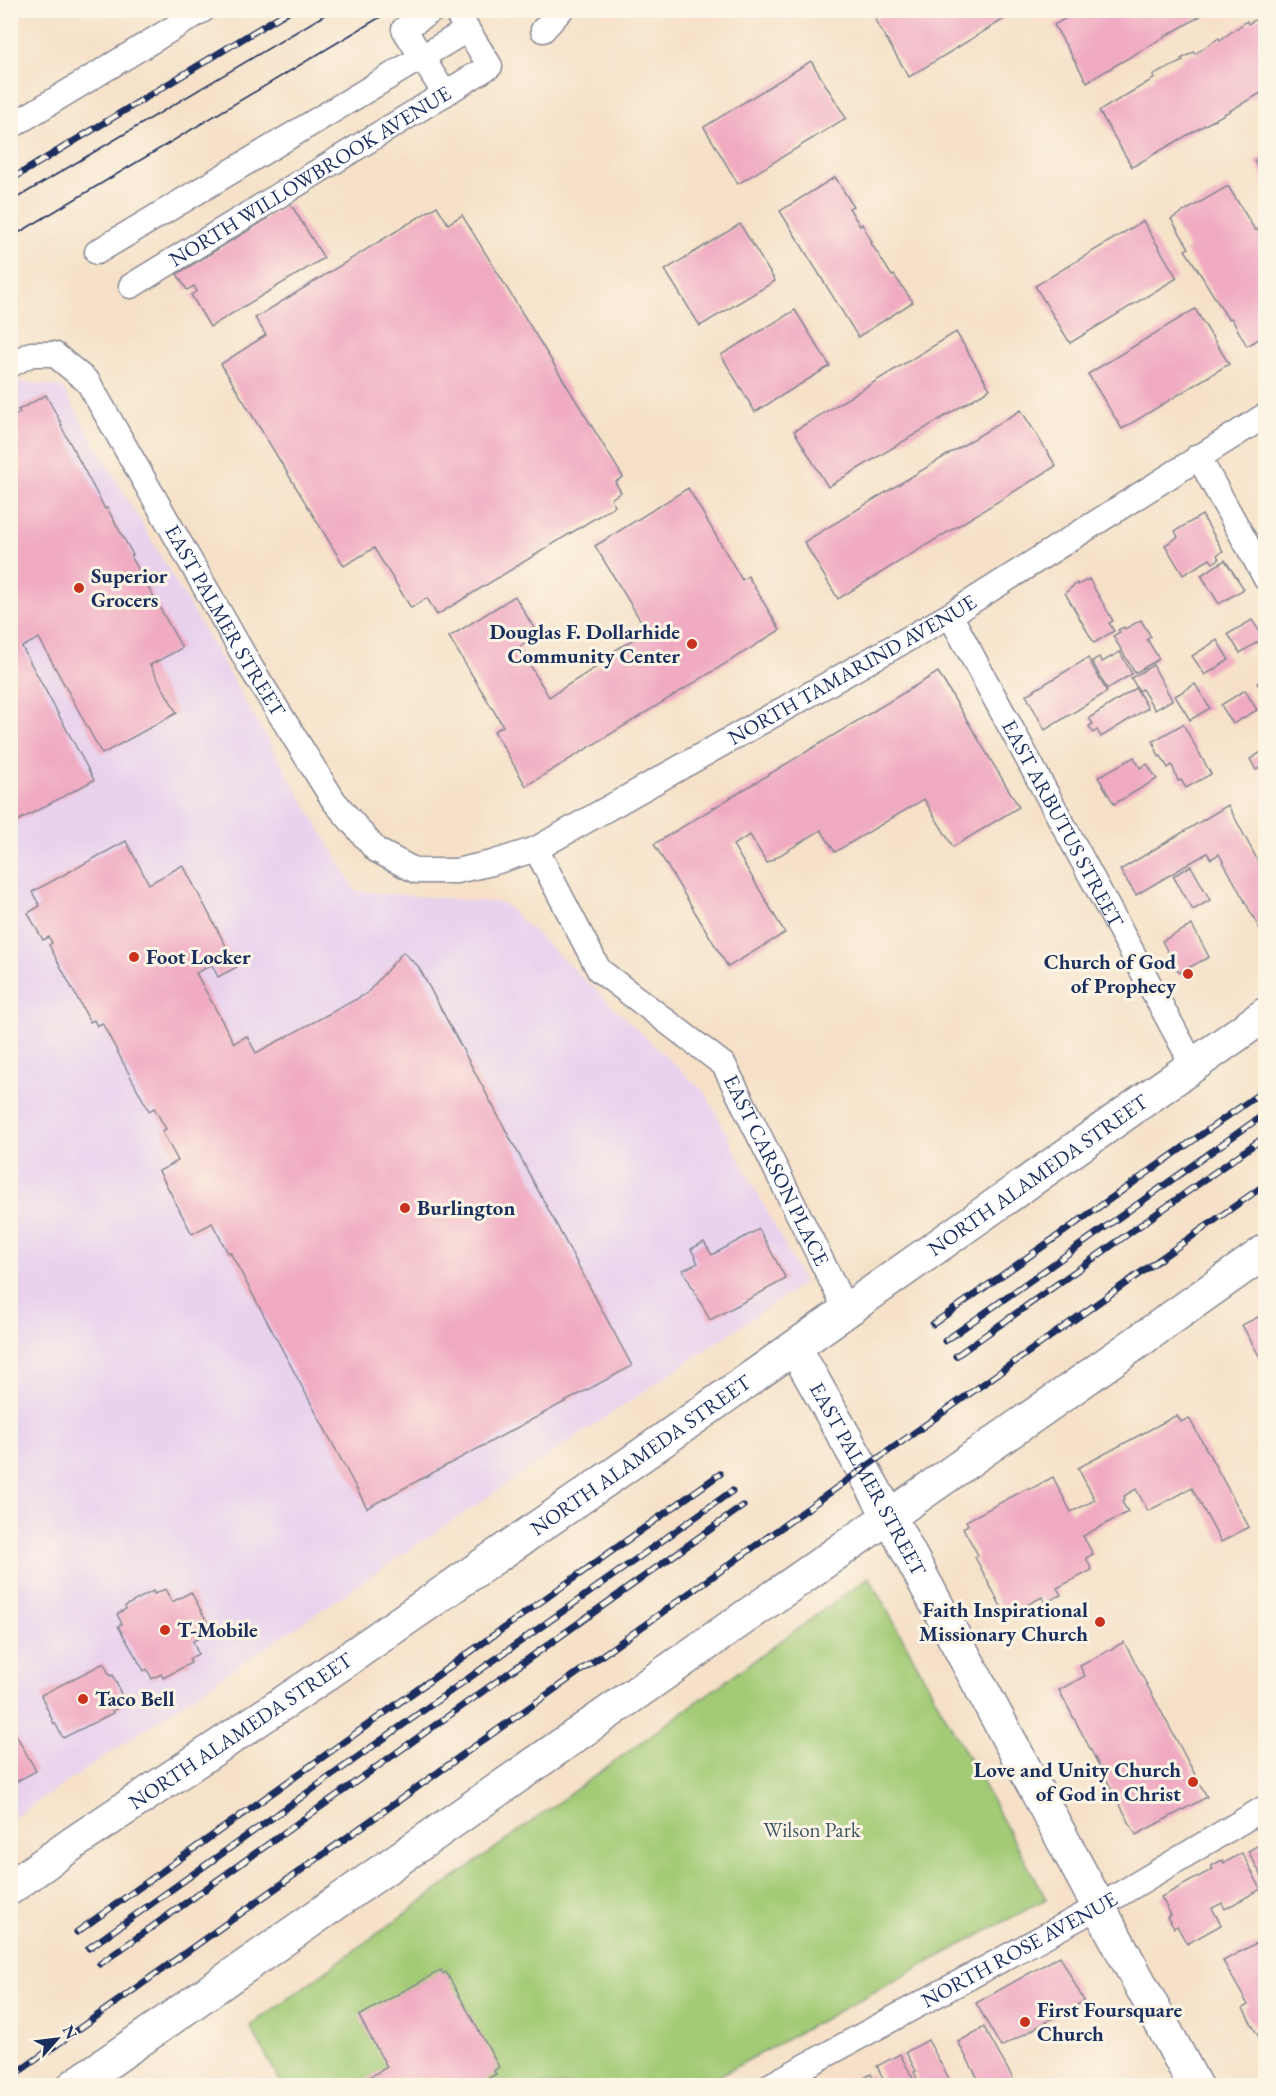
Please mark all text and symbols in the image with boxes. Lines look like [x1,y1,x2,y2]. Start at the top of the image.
street label: NORTH WILLOWBROOK AVENUE [164,79,456,272]
street label: EAST PALMER STREET [159,520,293,722]
place label: Superior Grocers [91,562,168,613]
marker: Superior Grocers [72,581,86,595]
street label: NORTH TAMARIND AVENUE [723,588,981,751]
place label: Douglas F. Dollarhide Community Center [489,618,680,669]
marker: Douglas F. Dollarhide Community Center [685,637,699,651]
street label: EAST ARBUTUS STREET [996,715,1130,933]
place label: Foot Locker [146,943,251,970]
place label: Church of God of Prophecy [1044,948,1177,999]
marker: Foot Locker [127,950,141,964]
marker: Church of God of Prophecy [1181,967,1195,981]
street label: EAST CARSON PLACE [718,1070,836,1270]
street label: NORTH ALAMEDA STREET [922,1087,1154,1262]
place label: Burlington [417,1194,515,1221]
marker: Burlington [398,1201,412,1215]
street label: NORTH ALAMEDA STREET [525,1368,757,1541]
street label: EAST PALMER STREET [804,1377,933,1581]
place label: Faith Inspirational Missionary Church [919,1596,1088,1647]
marker: Faith Inspirational Missionary Church [1093,1615,1107,1629]
place label: T-Mobile [177,1616,258,1643]
marker: T-Mobile [158,1623,172,1637]
street label: NORTH ALAMEDA STREET [123,1645,358,1815]
place label: Taco Bell [95,1685,175,1712]
marker: Taco Bell [76,1692,90,1706]
place label: Love and Unity Church of God in Christ [974,1756,1181,1807]
marker: Love and Unity Church of God in Christ [1186,1775,1200,1789]
park label: Wilson Park [763,1816,862,1843]
street label: NORTH ROSE AVENUE [916,1885,1122,2014]
place label: First Foursquare Church [1037,1996,1182,2047]
north arrow [27,2009,87,2069]
marker: First Foursquare Church [1018,2015,1032,2029]
text: N [57,2022,82,2043]

